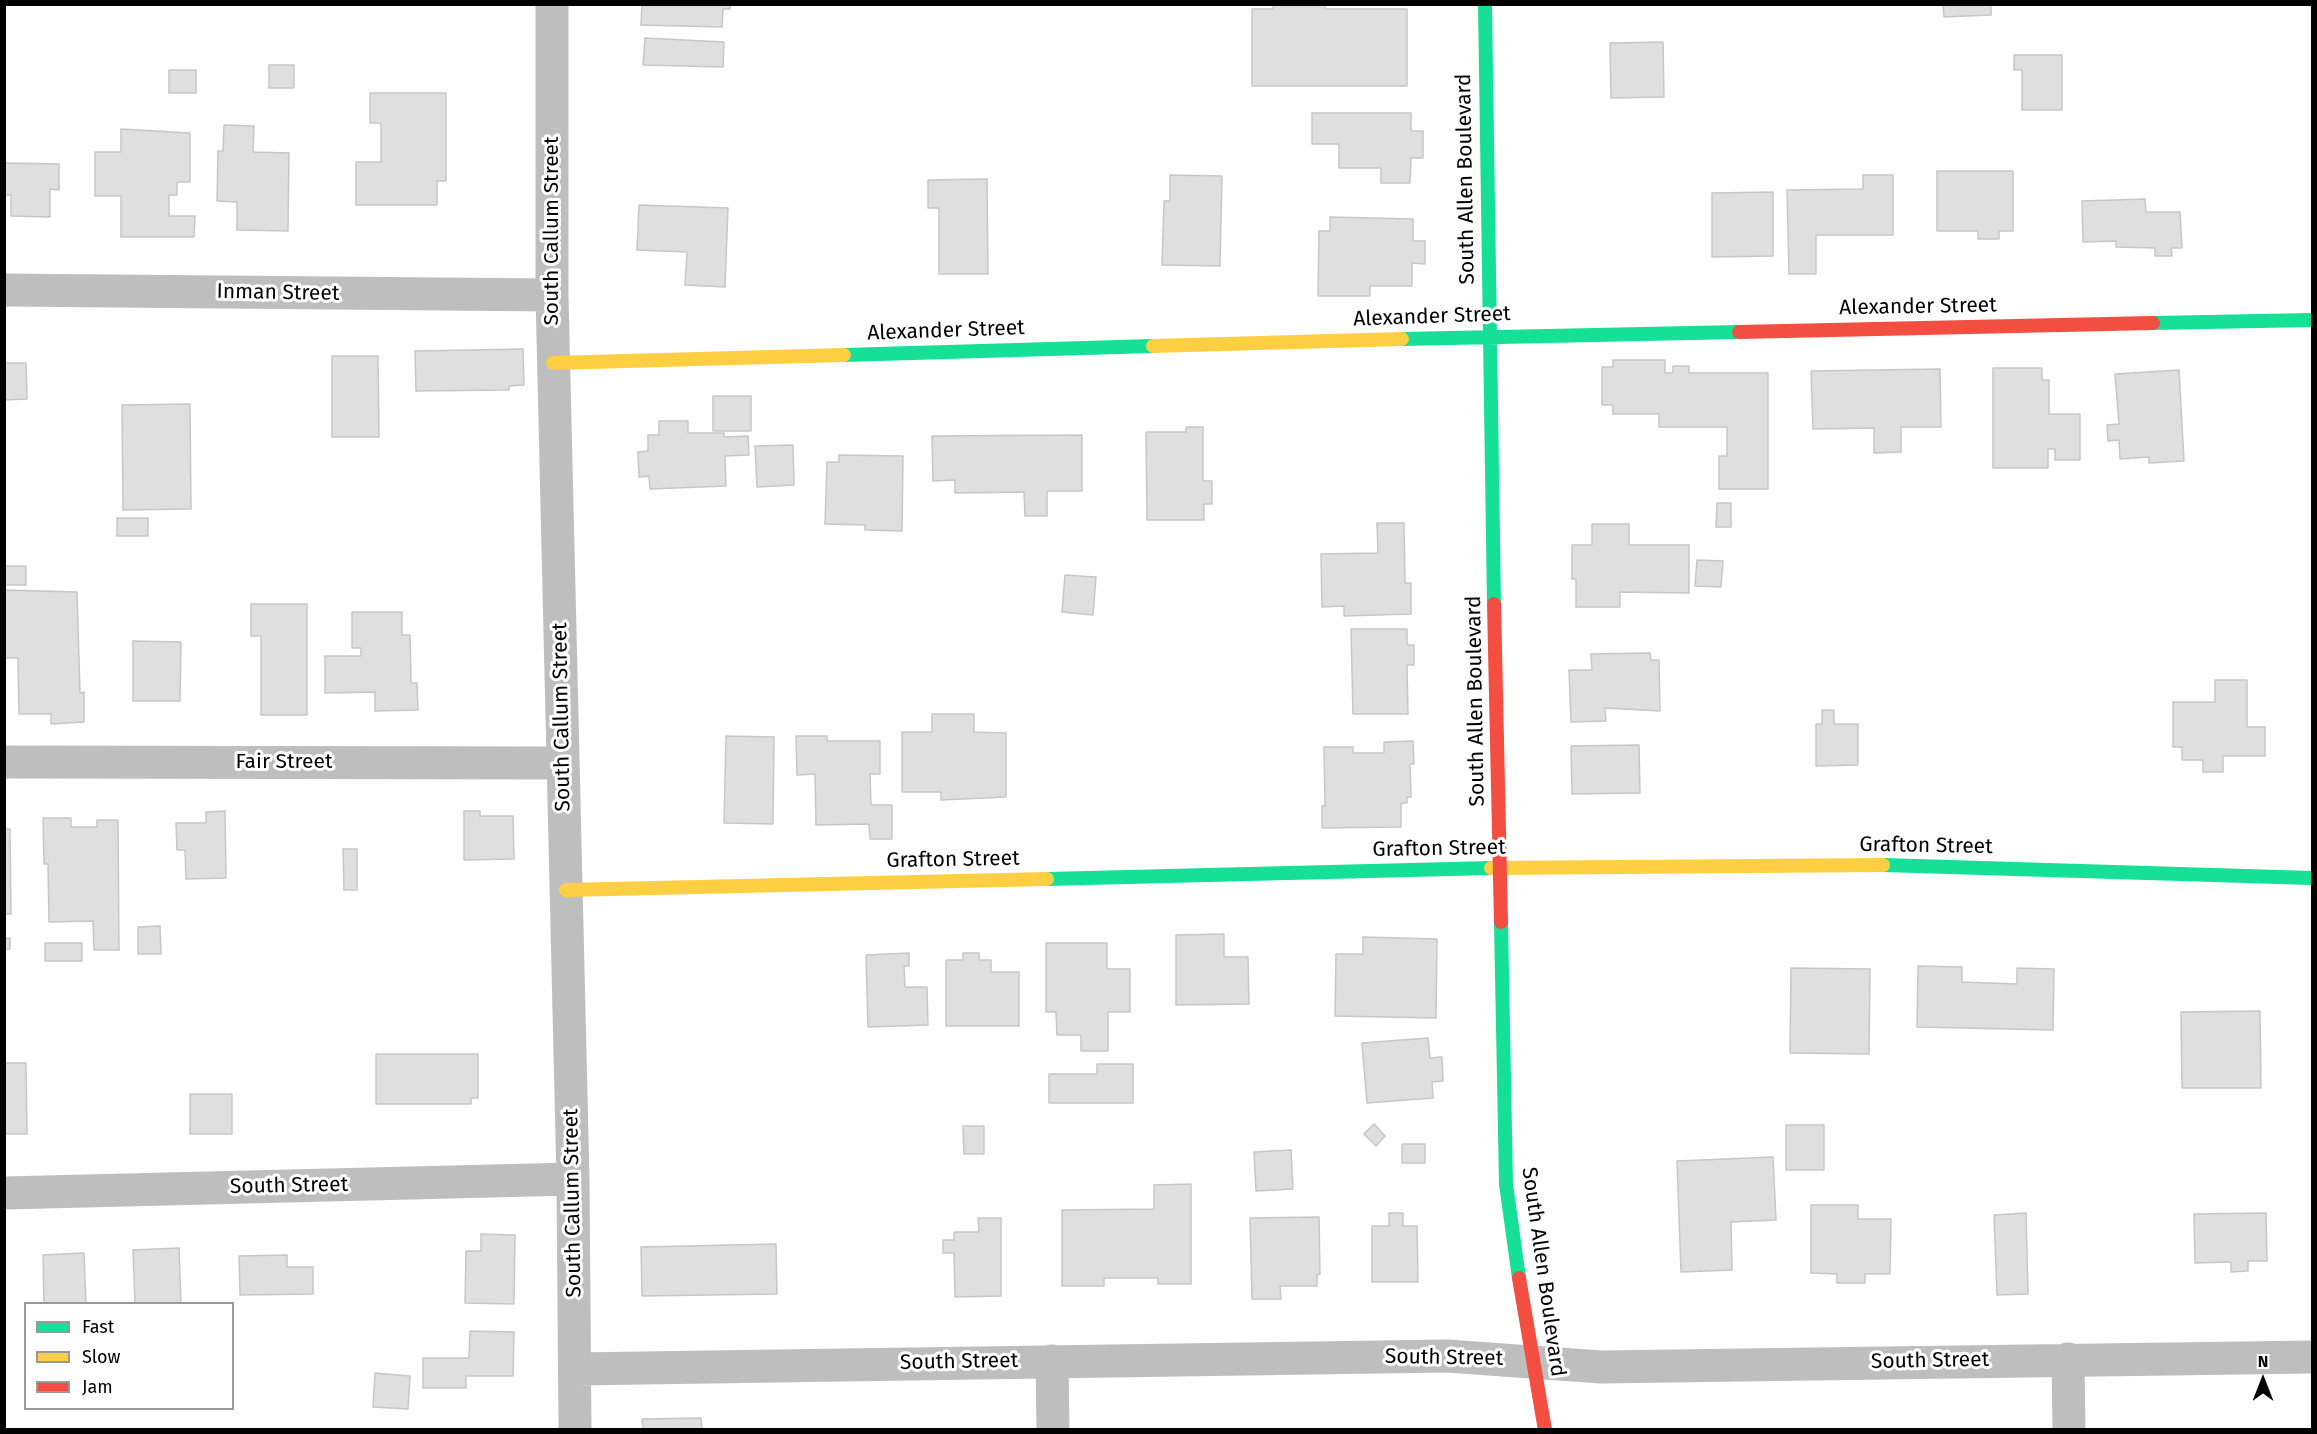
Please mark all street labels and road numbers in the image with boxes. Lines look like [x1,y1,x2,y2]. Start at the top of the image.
street label: South Allen Boulevard [1452,73,1480,285]
street label: South Callum Street [539,136,565,326]
street label: Inman Street [216,279,340,307]
street label: Alexander Street [1839,293,1997,321]
street label: Alexander Street [1353,302,1511,332]
street label: Alexander Street [867,316,1025,346]
street label: South Allen Boulevard [1462,595,1490,807]
street label: South Callum Street [548,622,576,812]
street label: Fair Street [235,749,333,775]
street label: Grafton Street [1859,832,1993,860]
street label: Grafton Street [1372,835,1506,863]
street label: Grafton Street [886,846,1020,874]
street label: South Callum Street [559,1108,587,1298]
street label: South Allen Boulevard [1516,1166,1570,1378]
street label: South Street [230,1172,348,1200]
street label: South Street [1385,1344,1503,1372]
street label: South Street [1871,1347,1989,1375]
street label: South Street [900,1348,1018,1376]

